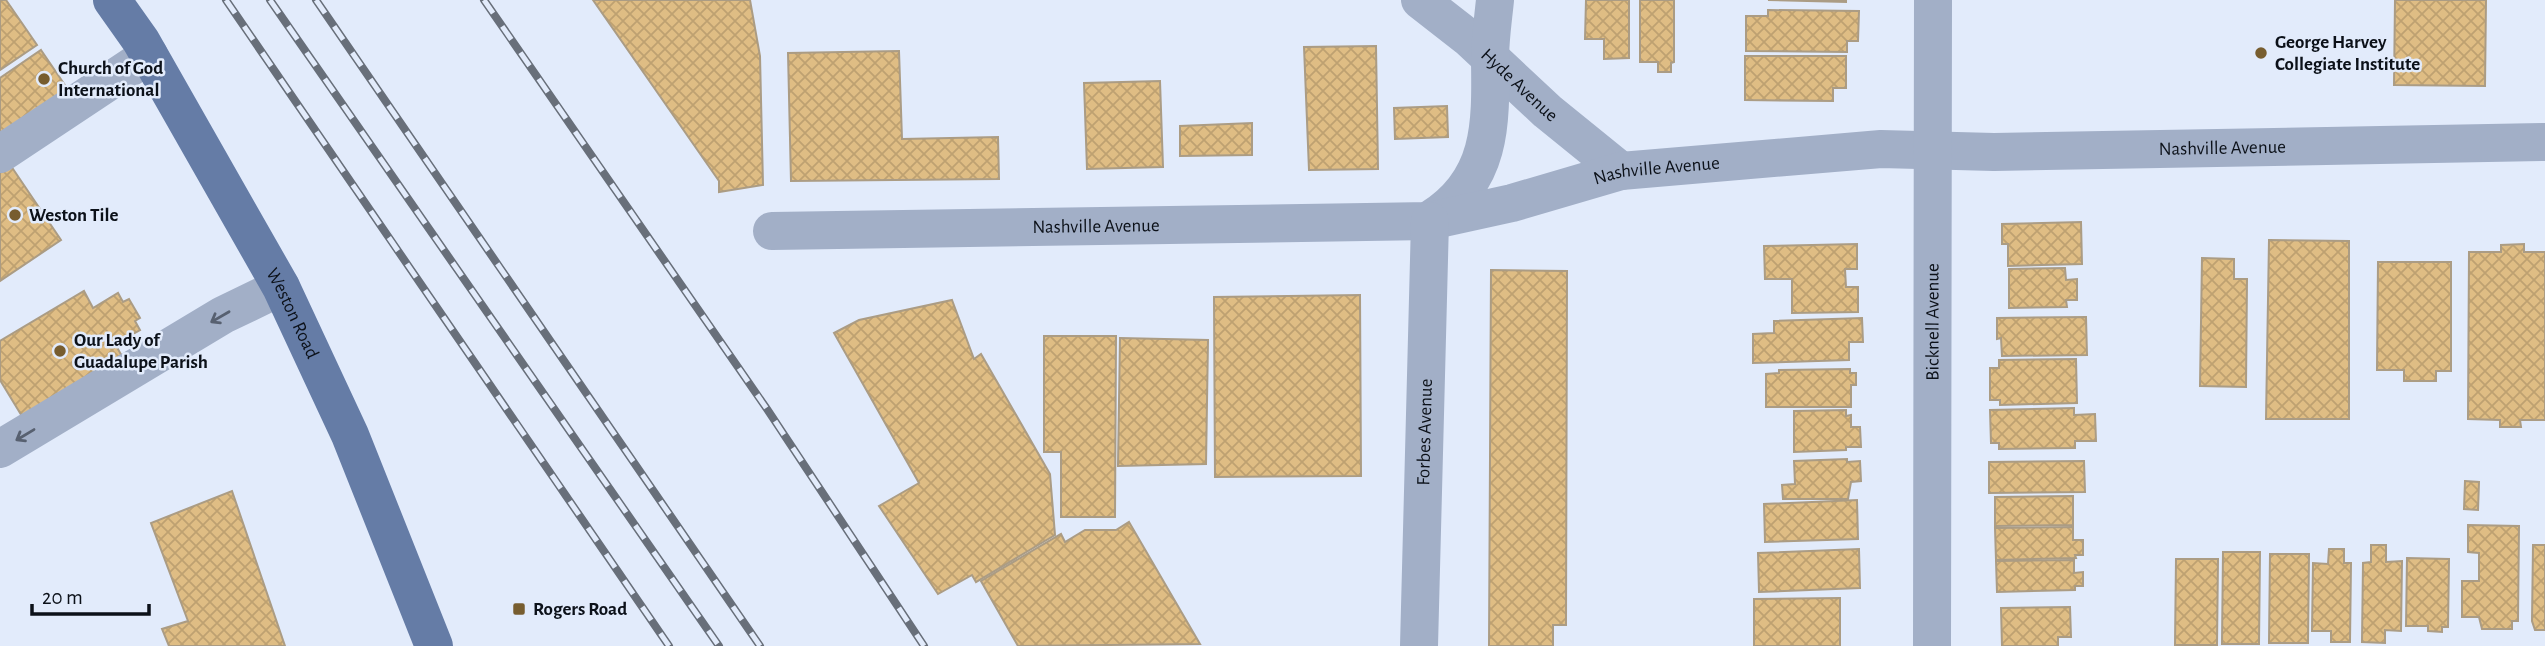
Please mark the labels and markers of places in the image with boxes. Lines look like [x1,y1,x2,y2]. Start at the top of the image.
place label: George Harvey Collegiate Institute [2275,33,2420,74]
marker: George Harvey Collegiate Institute [2253,45,2269,61]
place label: Church of God International [58,59,163,100]
marker: Church of God International [36,71,52,87]
place label: Weston Tile [29,206,119,225]
marker: Weston Tile [7,207,23,223]
place label: Our Lady of Guadalupe Parish [74,331,208,372]
marker: Our Lady of Guadalupe Parish [52,343,68,359]
place label: Rogers Road [533,600,627,619]
marker: Rogers Road [511,601,527,617]

